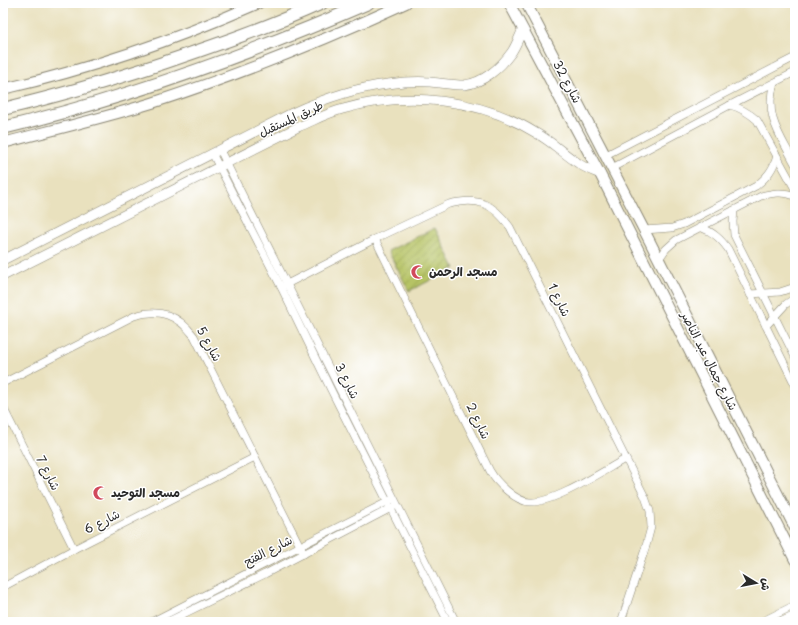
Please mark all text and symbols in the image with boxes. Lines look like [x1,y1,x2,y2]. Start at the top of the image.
street label: شارع 32 [548,57,587,107]
street label: طريق المستقبل [255,95,326,141]
place label: مسجد الرحمن [429,262,498,280]
mosque icon: مسجد الرحمن [410,264,426,280]
street label: شارع 1 [543,280,576,320]
street label: شارع جمال عبد الناصر [676,307,743,414]
street label: شارع 5 [192,323,227,365]
street label: شارع 3 [330,360,364,402]
street label: شارع 2 [461,399,495,442]
street label: شارع 7 [32,452,65,493]
place label: مسجد التوحيد [111,483,180,501]
mosque icon: مسجد التوحيد [92,485,108,501]
street label: شارع 6 [80,504,123,539]
street label: شارع الفتح [240,530,295,571]
north arrow [736,563,776,603]
text: ش [757,577,776,592]

